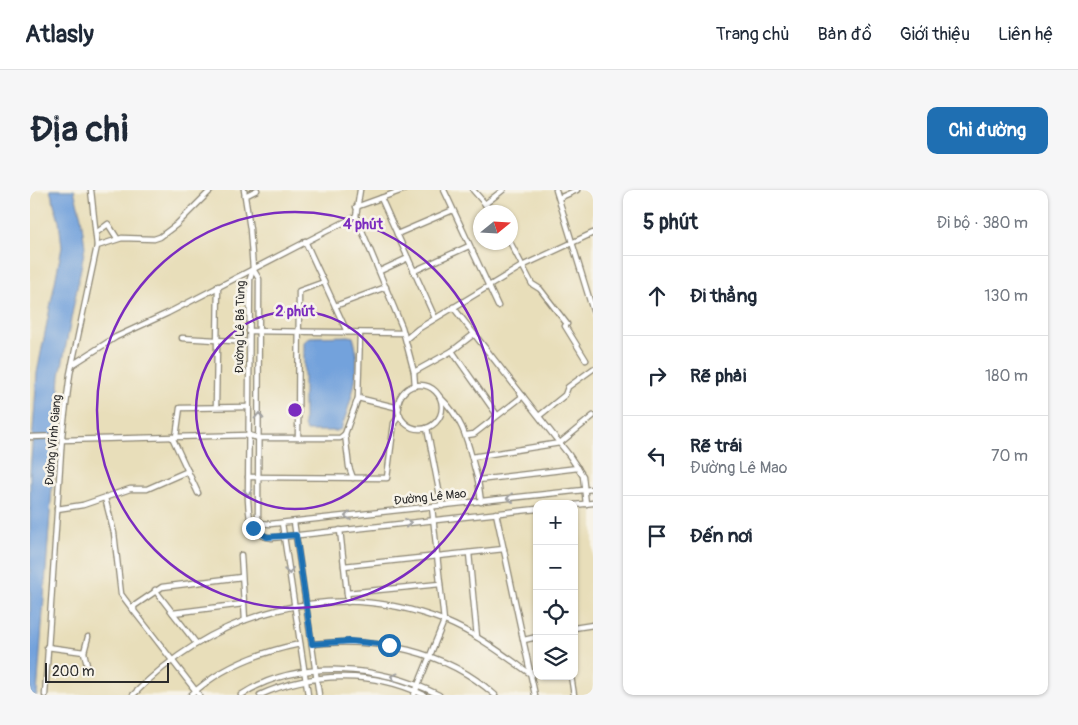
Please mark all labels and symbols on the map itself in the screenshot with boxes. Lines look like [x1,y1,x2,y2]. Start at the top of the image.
north arrow [473,205,518,250]
text: 4 phút [343,215,384,234]
street label: Đường Lê Bá Tùng [232,280,249,374]
text: 2 phút [275,302,316,321]
street label: Đường Vĩnh Giang [42,394,65,486]
centre of rings [286,401,304,419]
one-way arrow [254,412,264,420]
street label: Đường Lê Mao [393,486,468,509]
one-way arrow [243,488,253,496]
one-way arrow [505,492,513,503]
one-way arrow [344,510,352,521]
route end [242,517,265,540]
one-way arrow [404,518,412,529]
one-way arrow [283,568,294,576]
route start [378,634,401,657]
scale bar [45,660,169,683]
one-way arrow [389,672,398,683]

